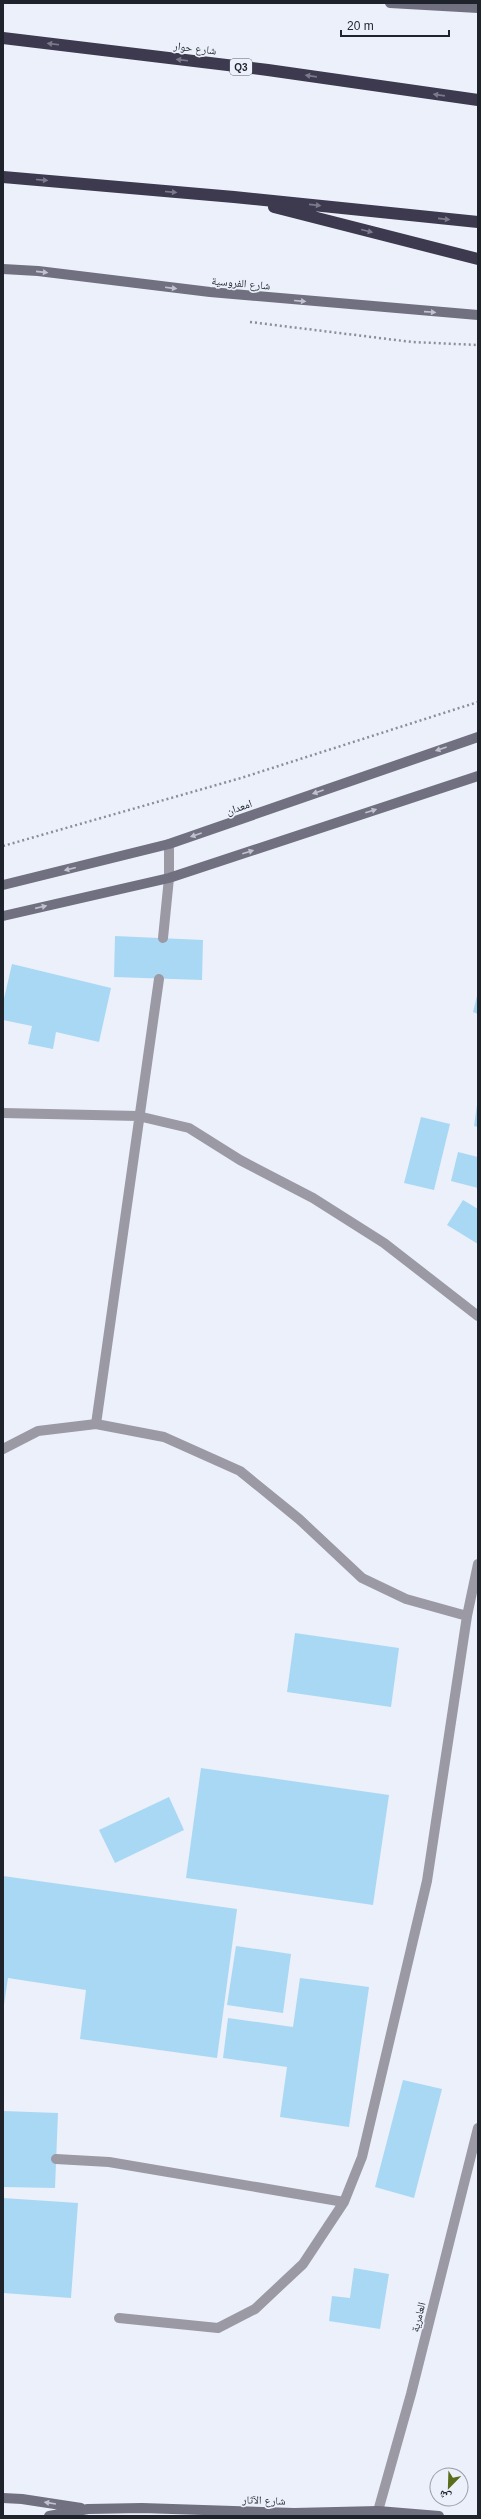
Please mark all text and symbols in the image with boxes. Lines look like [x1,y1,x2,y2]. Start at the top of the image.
scale bar [341,12,449,38]
text: 20 m [347,19,374,33]
street label: شارع حوار [172,39,217,58]
one-way arrow [47,41,59,48]
one-way arrow [176,57,188,63]
road number: Q3 [230,59,252,75]
one-way arrow [305,73,317,79]
one-way arrow [433,92,445,98]
one-way arrow [36,177,48,184]
one-way arrow [165,188,177,195]
one-way arrow [309,202,321,209]
one-way arrow [438,215,450,222]
one-way arrow [361,228,373,234]
one-way arrow [36,269,48,275]
street label: شارع الفروسية [211,274,271,293]
one-way arrow [165,284,177,291]
one-way arrow [294,297,306,304]
one-way arrow [424,308,436,315]
one-way arrow [435,747,447,753]
one-way arrow [312,789,324,795]
street label: امعدان [225,797,254,818]
one-way arrow [365,808,377,814]
one-way arrow [189,832,201,838]
one-way arrow [242,849,254,855]
one-way arrow [64,866,76,872]
one-way arrow [35,904,47,910]
street label: العامرية [408,2301,428,2333]
north arrow [429,2467,469,2507]
text: ش [437,2486,454,2504]
street label: شارع الآثار [241,2493,286,2508]
one-way arrow [44,2500,56,2506]

